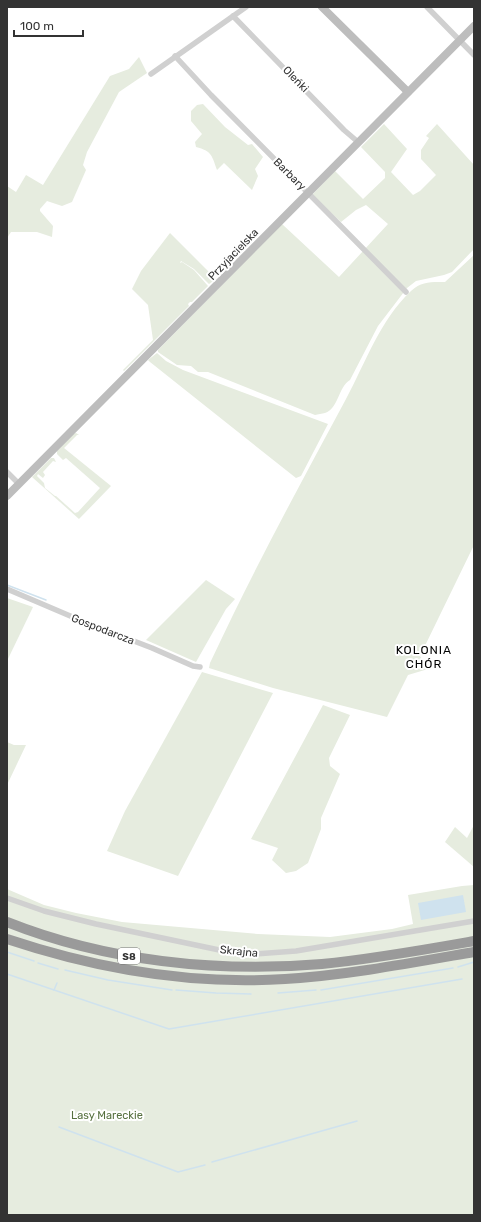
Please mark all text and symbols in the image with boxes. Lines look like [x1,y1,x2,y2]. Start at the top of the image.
scale bar [14,12,83,38]
text: 100 m [20,19,54,33]
street label: Oleńki [280,64,311,95]
street label: Barbary [271,155,309,193]
street label: Przyjacielska [206,226,261,283]
street label: Gospodarcza [69,611,136,647]
district label: KOLONIA CHÓR [396,643,452,671]
street label: Skrajna [219,943,259,960]
road number: S8 [118,948,140,964]
park label: Lasy Mareckie [71,1109,143,1122]

